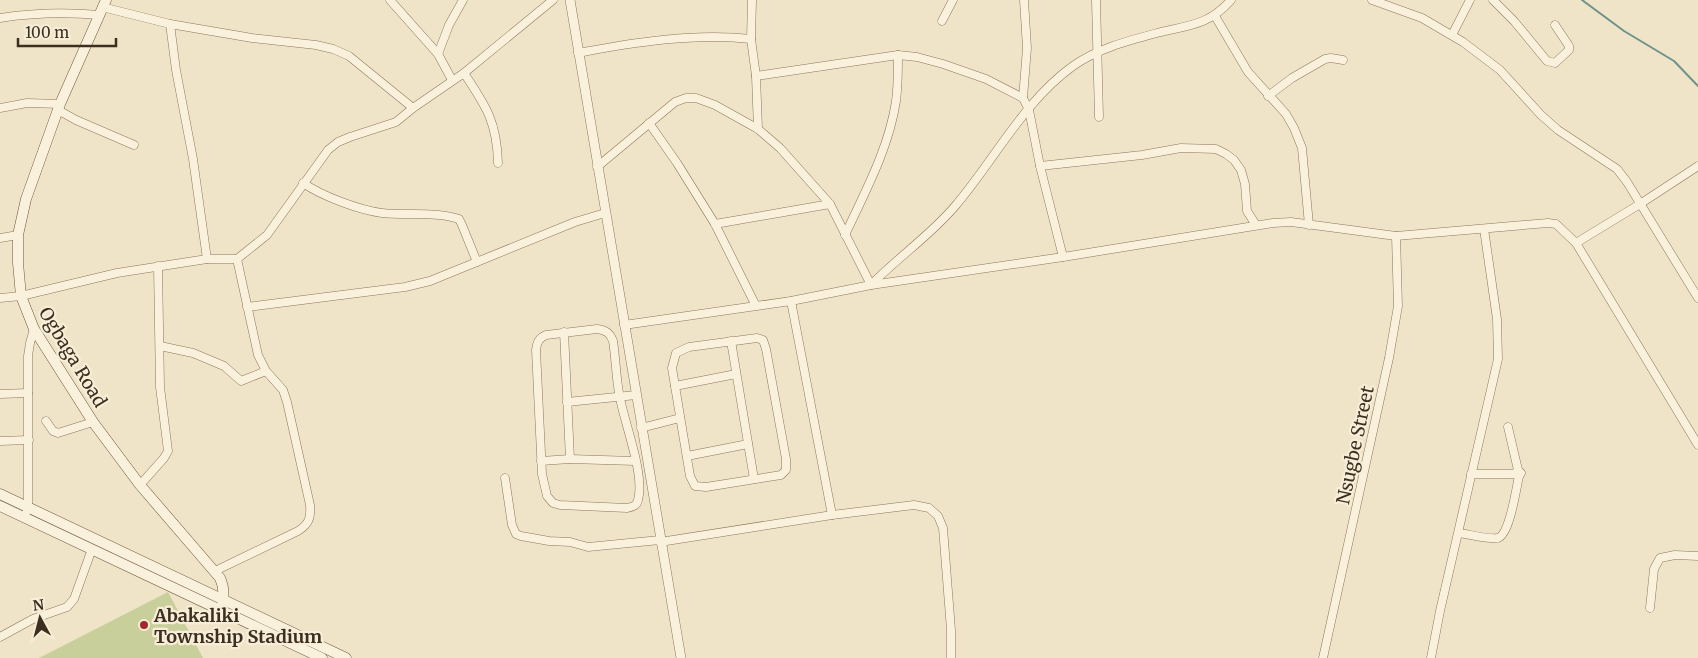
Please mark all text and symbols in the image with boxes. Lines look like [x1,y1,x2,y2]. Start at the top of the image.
scale bar [18,15,115,47]
text: 100 m [25,23,69,42]
street label: Ogbaga Road [34,303,112,411]
street label: Nsugbe Street [1331,384,1379,506]
north arrow [15,593,65,643]
text: N [32,595,45,615]
place label: Abakaliki Township Stadium [153,604,322,648]
marker: Abakaliki Township Stadium [138,619,150,631]

